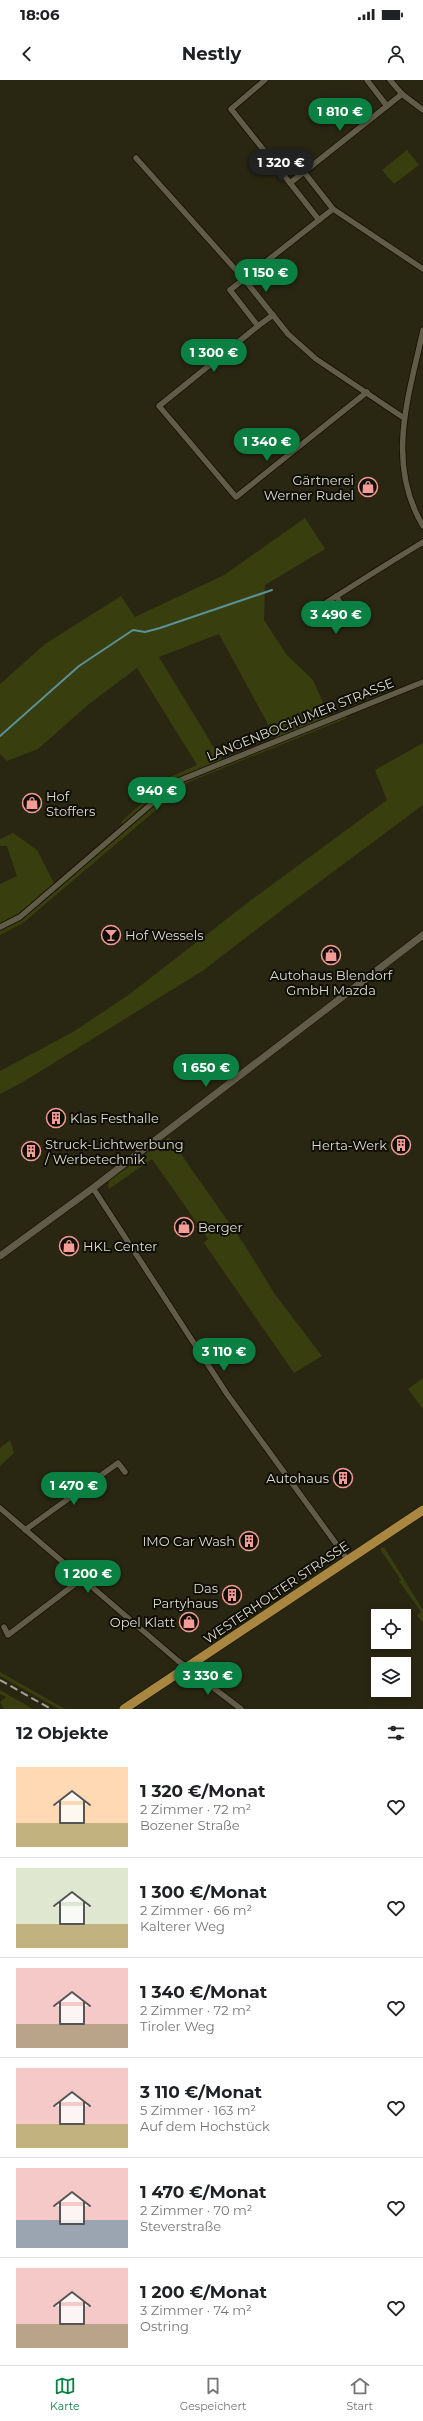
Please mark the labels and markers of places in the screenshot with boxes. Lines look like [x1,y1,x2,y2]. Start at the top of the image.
pin: 1 810 € [303,98,377,132]
pin: 1 320 € [244,149,318,183]
pin: 1 150 € [229,259,303,293]
pin: 1 300 € [177,339,251,373]
pin: 1 340 € [230,428,304,462]
place label: Gärtnerei Werner Rudel [264,472,354,503]
shop icon: Gärtnerei Werner Rudel [357,476,379,498]
pin: 3 490 € [299,601,373,635]
pin: 940 € [129,777,185,811]
place label: Hof Stoffers [46,788,95,819]
shop icon: Hof Stoffers [21,792,43,814]
bar icon: Hof Wessels [100,924,122,946]
place label: Hof Wessels [125,927,204,943]
shop icon: Autohaus Blendorf GmbH Mazda [320,944,342,966]
place label: Autohaus Blendorf GmbH Mazda [270,967,393,998]
pin: 1 650 € [169,1054,243,1088]
building icon: Klas Festhalle [45,1107,67,1129]
place label: Klas Festhalle [70,1110,159,1126]
building icon: Herta-Werk [390,1134,412,1156]
place label: Struck-Lichtwerbung / Werbetechnik [44,1136,184,1167]
place label: Herta-Werk [311,1137,387,1153]
building icon: Struck-Lichtwerbung / Werbetechnik [20,1140,42,1162]
shop icon: Berger [173,1216,195,1238]
place label: Berger [198,1219,243,1235]
shop icon: HKL Center [58,1235,80,1257]
place label: HKL Center [83,1238,158,1254]
pin: 3 110 € [187,1338,261,1372]
building icon: Autohaus [332,1467,354,1489]
place label: Autohaus [266,1470,329,1486]
pin: 1 470 € [37,1472,111,1506]
building icon: IMO Car Wash [238,1530,260,1552]
place label: IMO Car Wash [142,1533,235,1549]
pin: 1 200 € [51,1560,125,1594]
place label: Das Partyhaus [152,1580,218,1611]
building icon: Das Partyhaus [221,1584,243,1606]
shop icon: Opel Klatt [178,1611,200,1633]
place label: Opel Klatt [110,1614,175,1630]
pin: 3 330 € [171,1662,245,1696]

